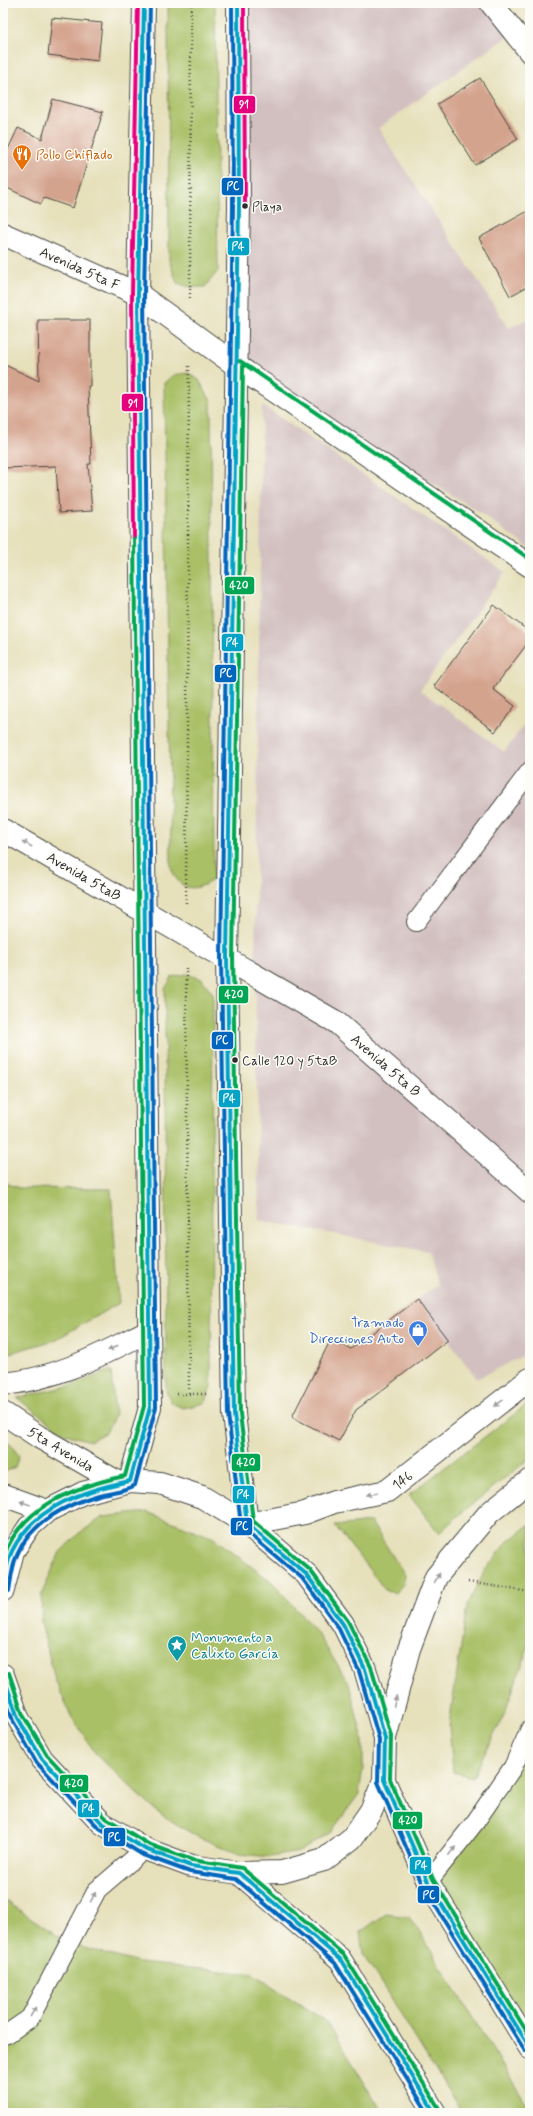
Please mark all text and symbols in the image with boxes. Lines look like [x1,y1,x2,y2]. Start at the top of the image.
line badge: 91 [233,95,256,114]
text: 91 [239,98,249,112]
restaurant icon: Pollo Chiflado [11,143,33,171]
place label: Pollo Chiflado [36,146,113,164]
line badge: PC [221,177,244,196]
text: PC [226,180,240,194]
place label: Playa [252,199,282,216]
marker: Playa [240,201,250,211]
line badge: P4 [227,237,250,256]
text: P4 [232,240,245,254]
street label: Avenida 5ta F [37,243,123,295]
line badge: 91 [121,393,144,412]
text: 91 [128,397,138,411]
line badge: 420 [224,576,255,595]
text: 420 [230,579,249,593]
line badge: P4 [221,633,244,652]
text: P4 [226,636,239,650]
line badge: PC [214,664,237,683]
text: PC [219,667,233,681]
one-way arrow [21,840,33,847]
street label: Avenida 5taB [43,848,124,906]
line badge: 420 [218,985,249,1004]
text: 420 [225,988,244,1002]
line badge: PC [211,1031,234,1050]
street label: Avenida 5ta B [347,1031,424,1101]
text: PC [215,1034,229,1048]
place label: Calle 120 y 5taB [242,1053,337,1070]
marker: Calle 120 y 5taB [230,1055,240,1065]
line badge: P4 [218,1089,241,1108]
text: P4 [223,1092,236,1106]
place label: Tramado Direcciones Auto [309,1314,404,1348]
shop icon: Tramado Direcciones Auto [407,1319,429,1347]
one-way arrow [108,1345,119,1352]
one-way arrow [494,1399,505,1407]
street label: 5ta Avenida [24,1423,97,1477]
line badge: 420 [231,1453,261,1472]
text: 420 [237,1456,256,1470]
street label: 146 [389,1467,417,1494]
line badge: P4 [232,1485,255,1504]
text: P4 [237,1488,250,1502]
one-way arrow [366,1492,378,1498]
one-way arrow [19,1499,31,1505]
line badge: PC [230,1517,253,1536]
text: PC [235,1520,249,1534]
one-way arrow [434,1572,440,1584]
place label: Monumento a Calixto García [191,1629,279,1663]
place icon: Monumento a Calixto García [166,1634,188,1662]
one-way arrow [392,1695,398,1707]
line badge: 420 [59,1774,89,1793]
text: 420 [65,1777,84,1791]
line badge: P4 [77,1799,100,1818]
text: P4 [82,1802,95,1816]
line badge: 420 [392,1811,423,1830]
text: 420 [399,1814,418,1828]
line badge: PC [103,1827,126,1847]
text: PC [107,1831,121,1845]
one-way arrow [448,1846,456,1857]
line badge: P4 [409,1856,432,1875]
text: P4 [415,1859,428,1873]
line badge: PC [417,1885,440,1904]
text: PC [422,1889,436,1903]
one-way arrow [90,1891,96,1903]
one-way arrow [30,2006,37,2018]

